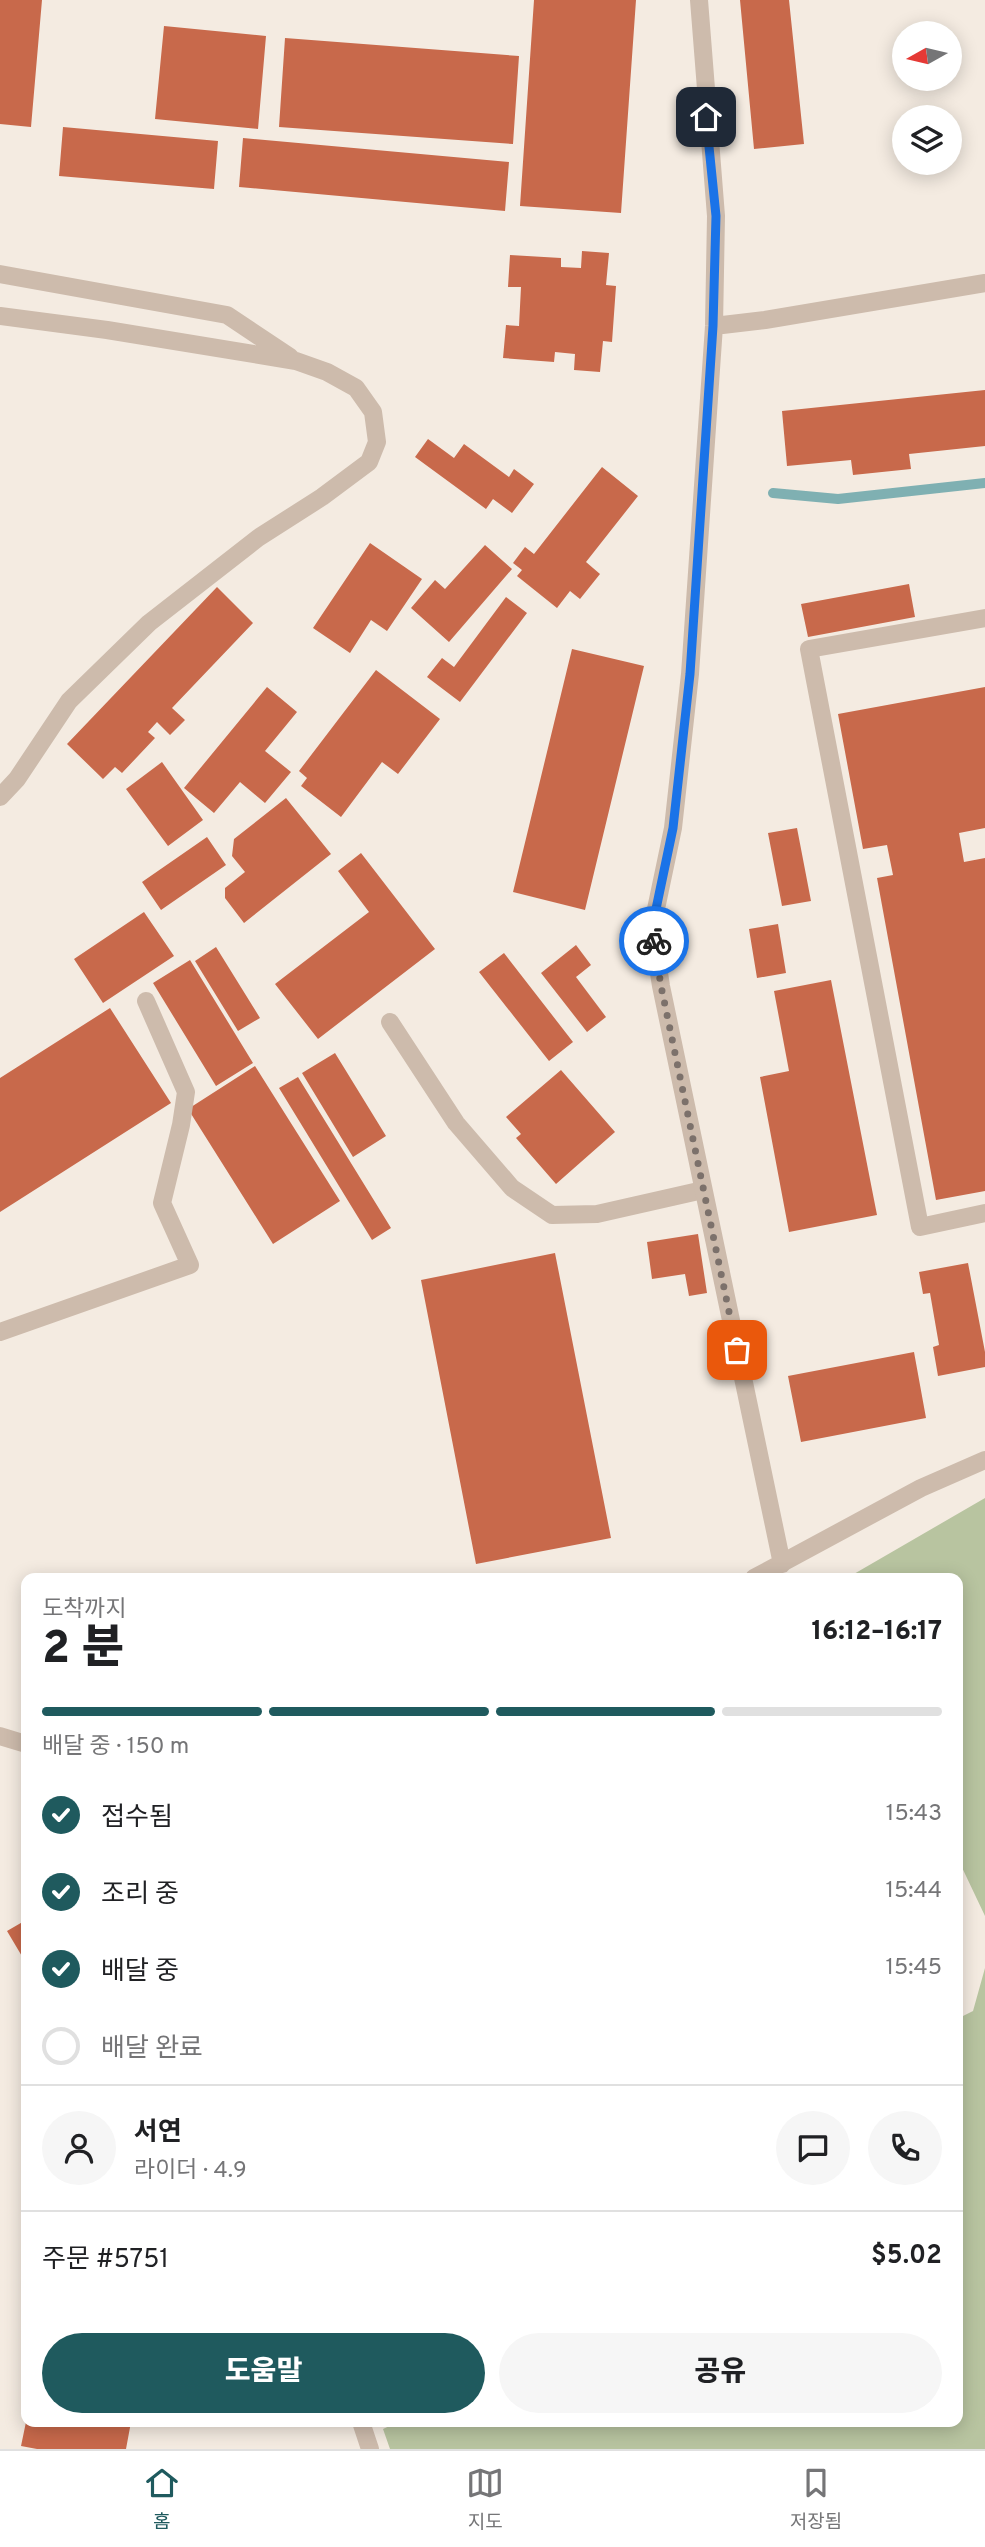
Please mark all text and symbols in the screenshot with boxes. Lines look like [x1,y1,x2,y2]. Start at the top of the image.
north arrow [892,21,962,91]
map controls [892,21,962,175]
pin [676,87,736,147]
icon: home [687,98,725,136]
button: layers [892,105,962,175]
courier [619,906,689,976]
icon: bike [635,922,673,960]
pin [707,1320,767,1380]
icon: bag [718,1331,756,1369]
text: 도착까지 [42,1596,127,1625]
text: 16:12–16:17 [811,1616,942,1649]
text: 2 분 [42,1621,124,1680]
text: 배달 중 · 150 m [42,1733,189,1762]
icon: check [42,1796,80,1834]
text: 15:43 [886,1800,942,1829]
text: 접수됨 [101,1802,173,1835]
icon: check [42,1873,80,1911]
text: 15:44 [885,1877,942,1906]
text: 조리 중 [101,1879,179,1912]
icon: check [42,1950,80,1988]
text: 15:45 [885,1954,942,1983]
text: 배달 중 [101,1956,179,1989]
text: 배달 완료 [101,2033,203,2066]
button: person [42,2111,116,2185]
button: chat [776,2111,850,2185]
button: phone [868,2111,942,2185]
text: 서연 [134,2117,182,2150]
text: 라이더 · 4.9 [134,2157,247,2186]
text: $5.02 [871,2240,942,2273]
text: 주문 #5751 [42,2244,169,2277]
button: 도움말 [42,2333,485,2413]
button: 공유 [499,2333,942,2413]
tab: 홈 [143,2464,181,2535]
tab: 지도 [466,2464,504,2535]
tab: 저장됨 [790,2464,842,2535]

